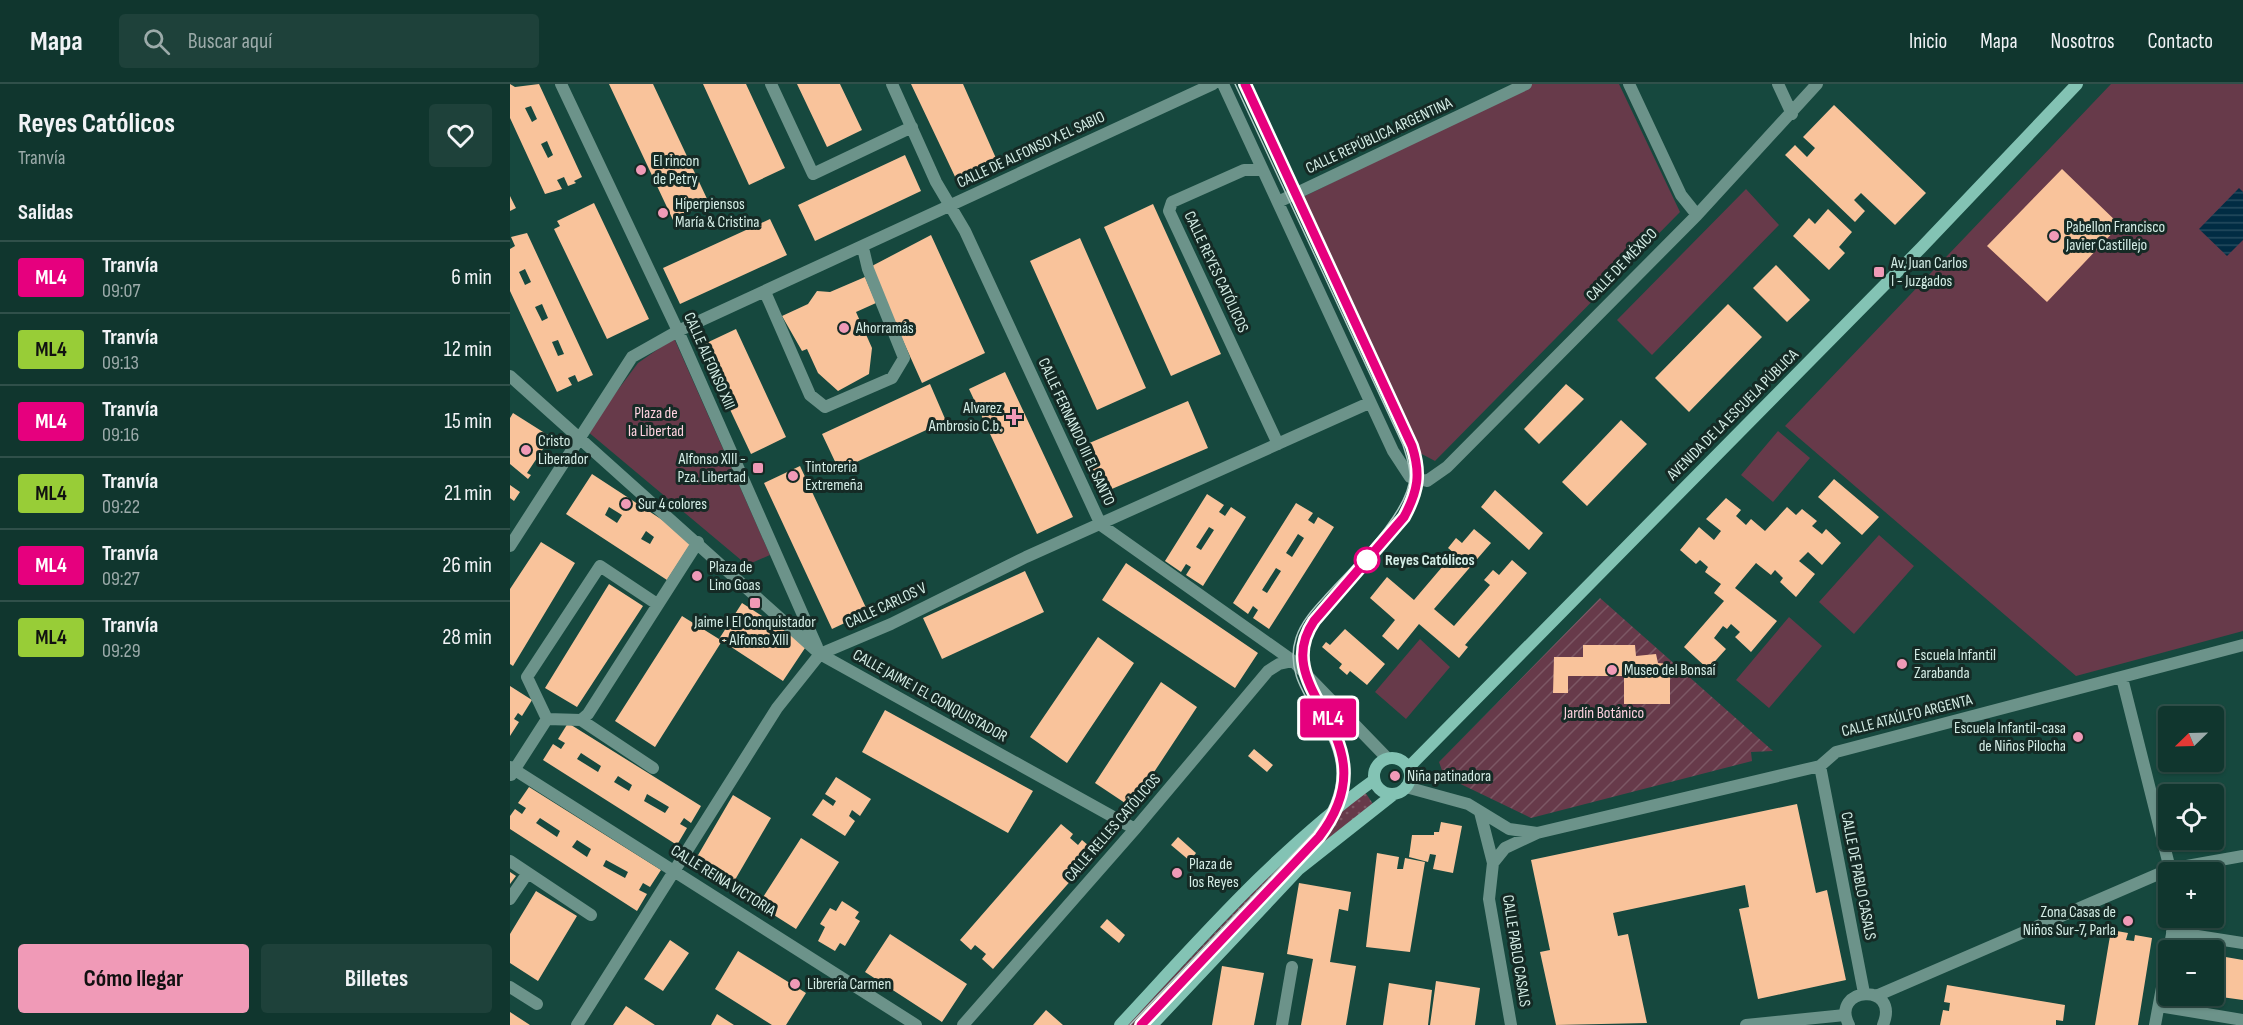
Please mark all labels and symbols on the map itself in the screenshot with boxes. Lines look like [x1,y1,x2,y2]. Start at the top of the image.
street label: CALLE REPÚBLICA ARGENTINA [1303,94,1455,178]
street label: CALLE DE ALFONSO X EL SABIO [954,107,1108,193]
place label: El rincon de Petry [653,152,699,189]
marker: El rincon de Petry [634,163,648,177]
place label: Hiperpiensos María & Cristina [675,195,759,232]
marker: Hiperpiensos María & Cristina [656,206,670,220]
street label: CALLE REYES CATÓLICOS [1180,208,1253,336]
place label: Pabellon Francisco Javier Castillejo [2065,218,2165,255]
street label: CALLE DE MÉXICO [1582,224,1662,306]
marker: Pabellon Francisco Javier Castillejo [2047,229,2061,243]
place label: Av. Juan Carlos I - Juzgados [1890,254,1968,291]
marker: Av. Juan Carlos I - Juzgados [1872,265,1886,279]
street label: CALLE ALFONSO XIII [679,310,739,412]
place label: Ahorramás [855,319,914,338]
marker: Ahorramás [837,321,851,335]
street label: AVENIDA DE LA ESCUELA PÚBLICA [1663,345,1803,485]
street label: CALLE FERNANDO III EL SANTO [1033,355,1119,509]
place label: Alvarez Ambrosio C.b. [928,399,1002,436]
park label: Plaza de la Libertad [628,404,684,441]
marker: Alvarez Ambrosio C.b. [1007,410,1021,424]
place label: Cristo Liberador [538,432,589,469]
marker: Cristo Liberador [519,443,533,457]
place label: Alfonso XIII - Pza. Libertad [677,450,746,487]
place label: Tintoreria Extremeña [805,458,863,495]
marker: Alfonso XIII - Pza. Libertad [751,461,765,475]
marker: Tintoreria Extremeña [786,469,800,483]
place label: Sur 4 colores [638,495,707,514]
marker: Sur 4 colores [619,497,633,511]
marker: Reyes Católicos [1354,547,1380,573]
place label: Reyes Católicos [1385,551,1475,570]
place label: Plaza de Lino Goas [709,558,761,595]
marker: Plaza de Lino Goas [690,569,704,583]
street label: CALLE CARLOS V [842,579,930,633]
marker: Jaime I El Conquistador - Alfonso XIII [748,596,762,610]
place label: Jaime I El Conquistador - Alfonso XIII [693,613,816,650]
street label: CALLE JAIME I EL CONQUISTADOR [849,646,1011,746]
place label: Escuela Infantil Zarabanda [1914,646,1996,683]
marker: Escuela Infantil Zarabanda [1895,657,1909,671]
place label: Museo del Bonsaí [1624,661,1716,680]
marker: Museo del Bonsaí [1605,663,1619,677]
street label: CALLE ATAÚLFO ARGENTA [1840,691,1975,741]
line badge: ML4 [1294,698,1362,738]
park label: Jardín Botánico [1563,704,1644,723]
north arrow [2158,706,2224,772]
place label: Escuela Infantil-casa de Niños Pilocha [1954,719,2066,756]
marker: Escuela Infantil-casa de Niños Pilocha [2071,730,2085,744]
place label: Niña patinadora [1407,767,1491,786]
marker: Niña patinadora [1388,769,1402,783]
street label: CALLE RELLES CATÓLICOS [1061,770,1165,886]
street label: CALLE DE PABLO CASALS [1836,810,1880,942]
street label: CALLE REINA VICTORIA [667,841,779,921]
place label: Plaza de los Reyes [1189,855,1239,892]
marker: Plaza de los Reyes [1170,866,1184,880]
street label: CALLE PABLO CASALS [1498,894,1534,1008]
place label: Zona Casas de Niños Sur-7, Parla [2023,903,2116,940]
marker: Zona Casas de Niños Sur-7, Parla [2121,914,2135,928]
place label: Librería Carmen [807,975,891,994]
marker: Librería Carmen [788,977,802,991]

